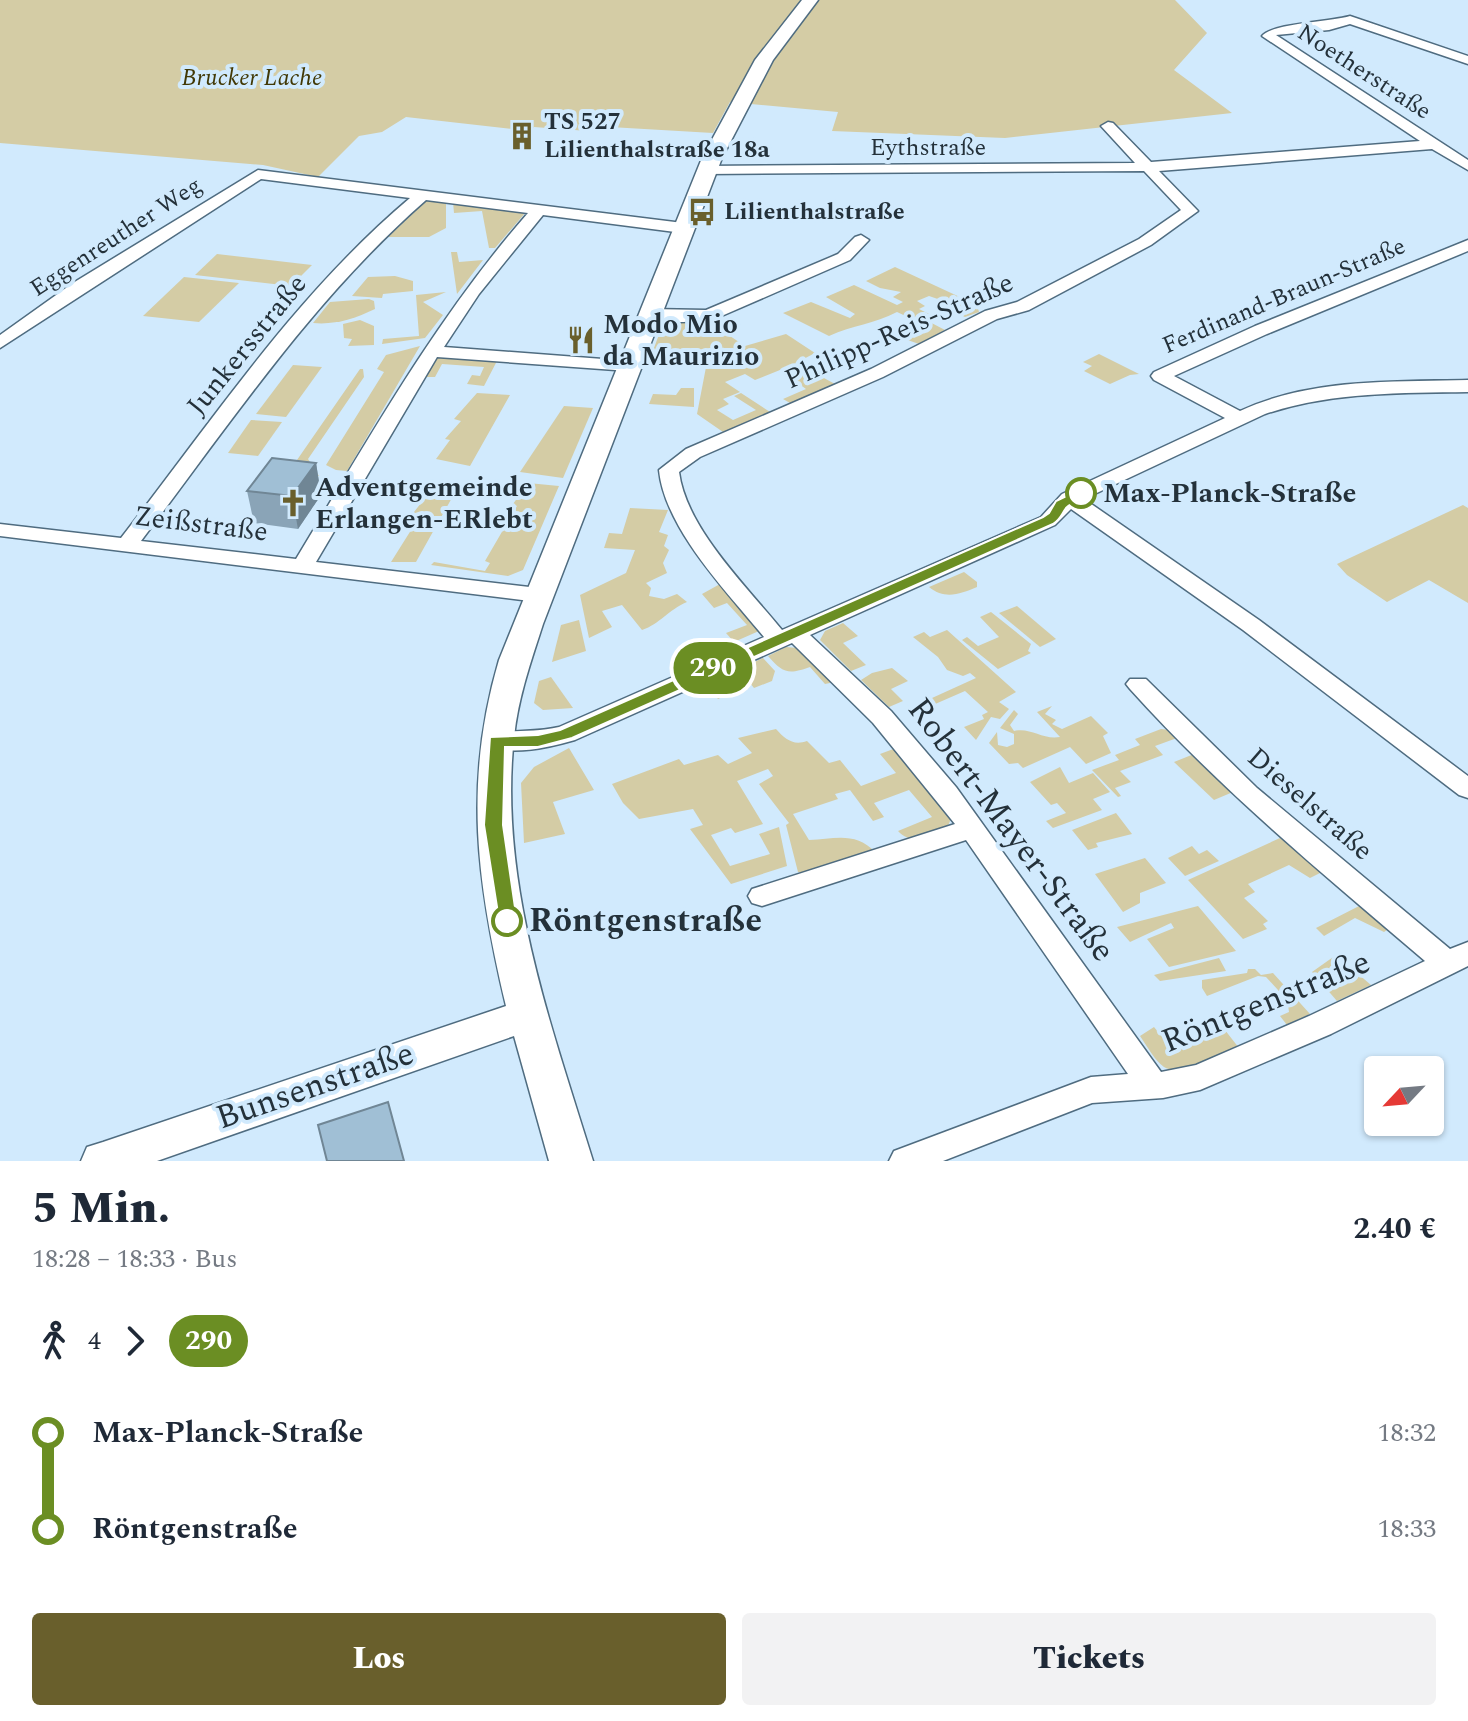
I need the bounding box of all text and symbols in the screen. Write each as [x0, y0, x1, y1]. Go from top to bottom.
street label: Noetherstraße [1290, 15, 1438, 129]
park label: Brucker Lache [182, 60, 322, 96]
place label: TS 527 Lilienthalstraße 18a [544, 104, 771, 168]
building icon: TS 527 Lilienthalstraße 18a [507, 121, 537, 151]
street label: Eythstraße [870, 130, 986, 166]
street label: Eggenreuther Weg [23, 168, 209, 306]
place label: Lilienthalstraße [724, 194, 905, 230]
bus stop icon: Lilienthalstraße [687, 197, 717, 227]
street label: Ferdinand-Braun-Straße [1157, 228, 1411, 364]
street label: Philipp-Reis-Straße [778, 261, 1020, 401]
street label: Junkersstraße [176, 265, 318, 425]
place label: Modo Mio da Maurizio [603, 303, 759, 378]
restaurant icon: Modo Mio da Maurizio [566, 325, 596, 355]
place label: Adventgemeinde Erlangen-ERlebt [315, 466, 533, 541]
place label: Max-Planck-Straße [1103, 472, 1356, 515]
marker: Max-Planck-Straße [1066, 478, 1096, 508]
church icon: Adventgemeinde Erlangen-ERlebt [278, 488, 308, 518]
street label: Zeißstraße [132, 494, 270, 554]
line badge: 290 [667, 642, 759, 694]
text: 290 [689, 646, 737, 689]
street label: Robert-Mayer-Straße [894, 687, 1128, 973]
street label: Dieselstraße [1237, 737, 1383, 871]
place label: Röntgenstraße [529, 895, 762, 947]
marker: Röntgenstraße [492, 906, 522, 936]
street label: Röntgenstraße [1154, 936, 1378, 1068]
street label: Bunsenstraße [209, 1028, 421, 1144]
north arrow [1364, 1056, 1444, 1136]
map controls [1364, 1056, 1444, 1136]
text: 5 Min. [32, 1175, 170, 1242]
text: 2.40 € [1353, 1206, 1436, 1252]
text: 18:28 – 18:33 · Bus [32, 1239, 237, 1279]
icon: walk [32, 1319, 76, 1363]
icon: forward [113, 1319, 157, 1363]
text: 290 [185, 1319, 232, 1362]
text: 4 [88, 1321, 101, 1361]
text: Max-Planck-Straße [92, 1410, 363, 1456]
text: 18:32 [1377, 1413, 1436, 1453]
text: Röntgenstraße [92, 1506, 298, 1552]
text: 18:33 [1377, 1509, 1436, 1549]
button: Los [32, 1613, 726, 1705]
button: Tickets [742, 1613, 1436, 1705]

